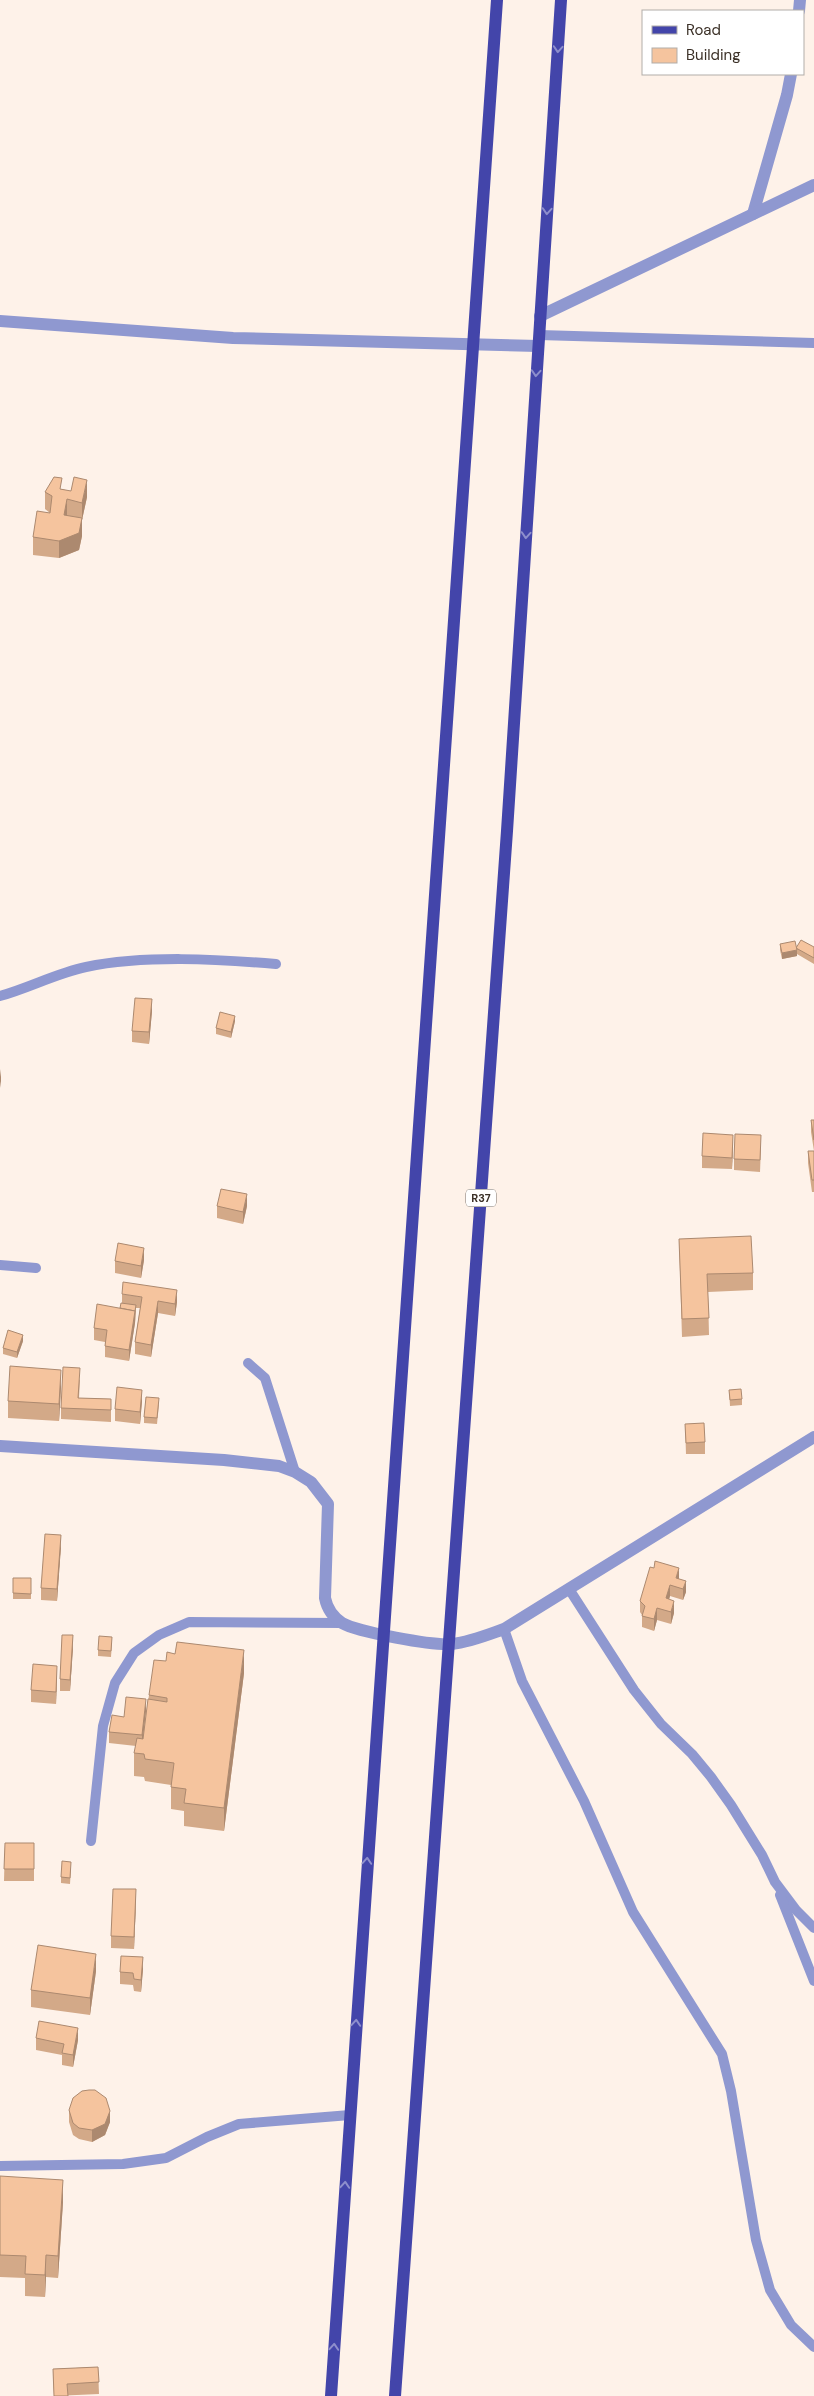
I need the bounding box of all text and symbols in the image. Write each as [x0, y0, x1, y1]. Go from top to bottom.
legend [642, 10, 804, 75]
text: Road [686, 20, 721, 40]
one-way arrow [552, 45, 563, 53]
text: Building [686, 45, 741, 65]
one-way arrow [541, 207, 552, 215]
one-way arrow [531, 369, 542, 377]
one-way arrow [521, 531, 532, 539]
road number: R37 [466, 1190, 496, 1206]
one-way arrow [362, 1857, 373, 1865]
one-way arrow [351, 2019, 362, 2027]
one-way arrow [340, 2181, 351, 2189]
one-way arrow [329, 2343, 340, 2351]

